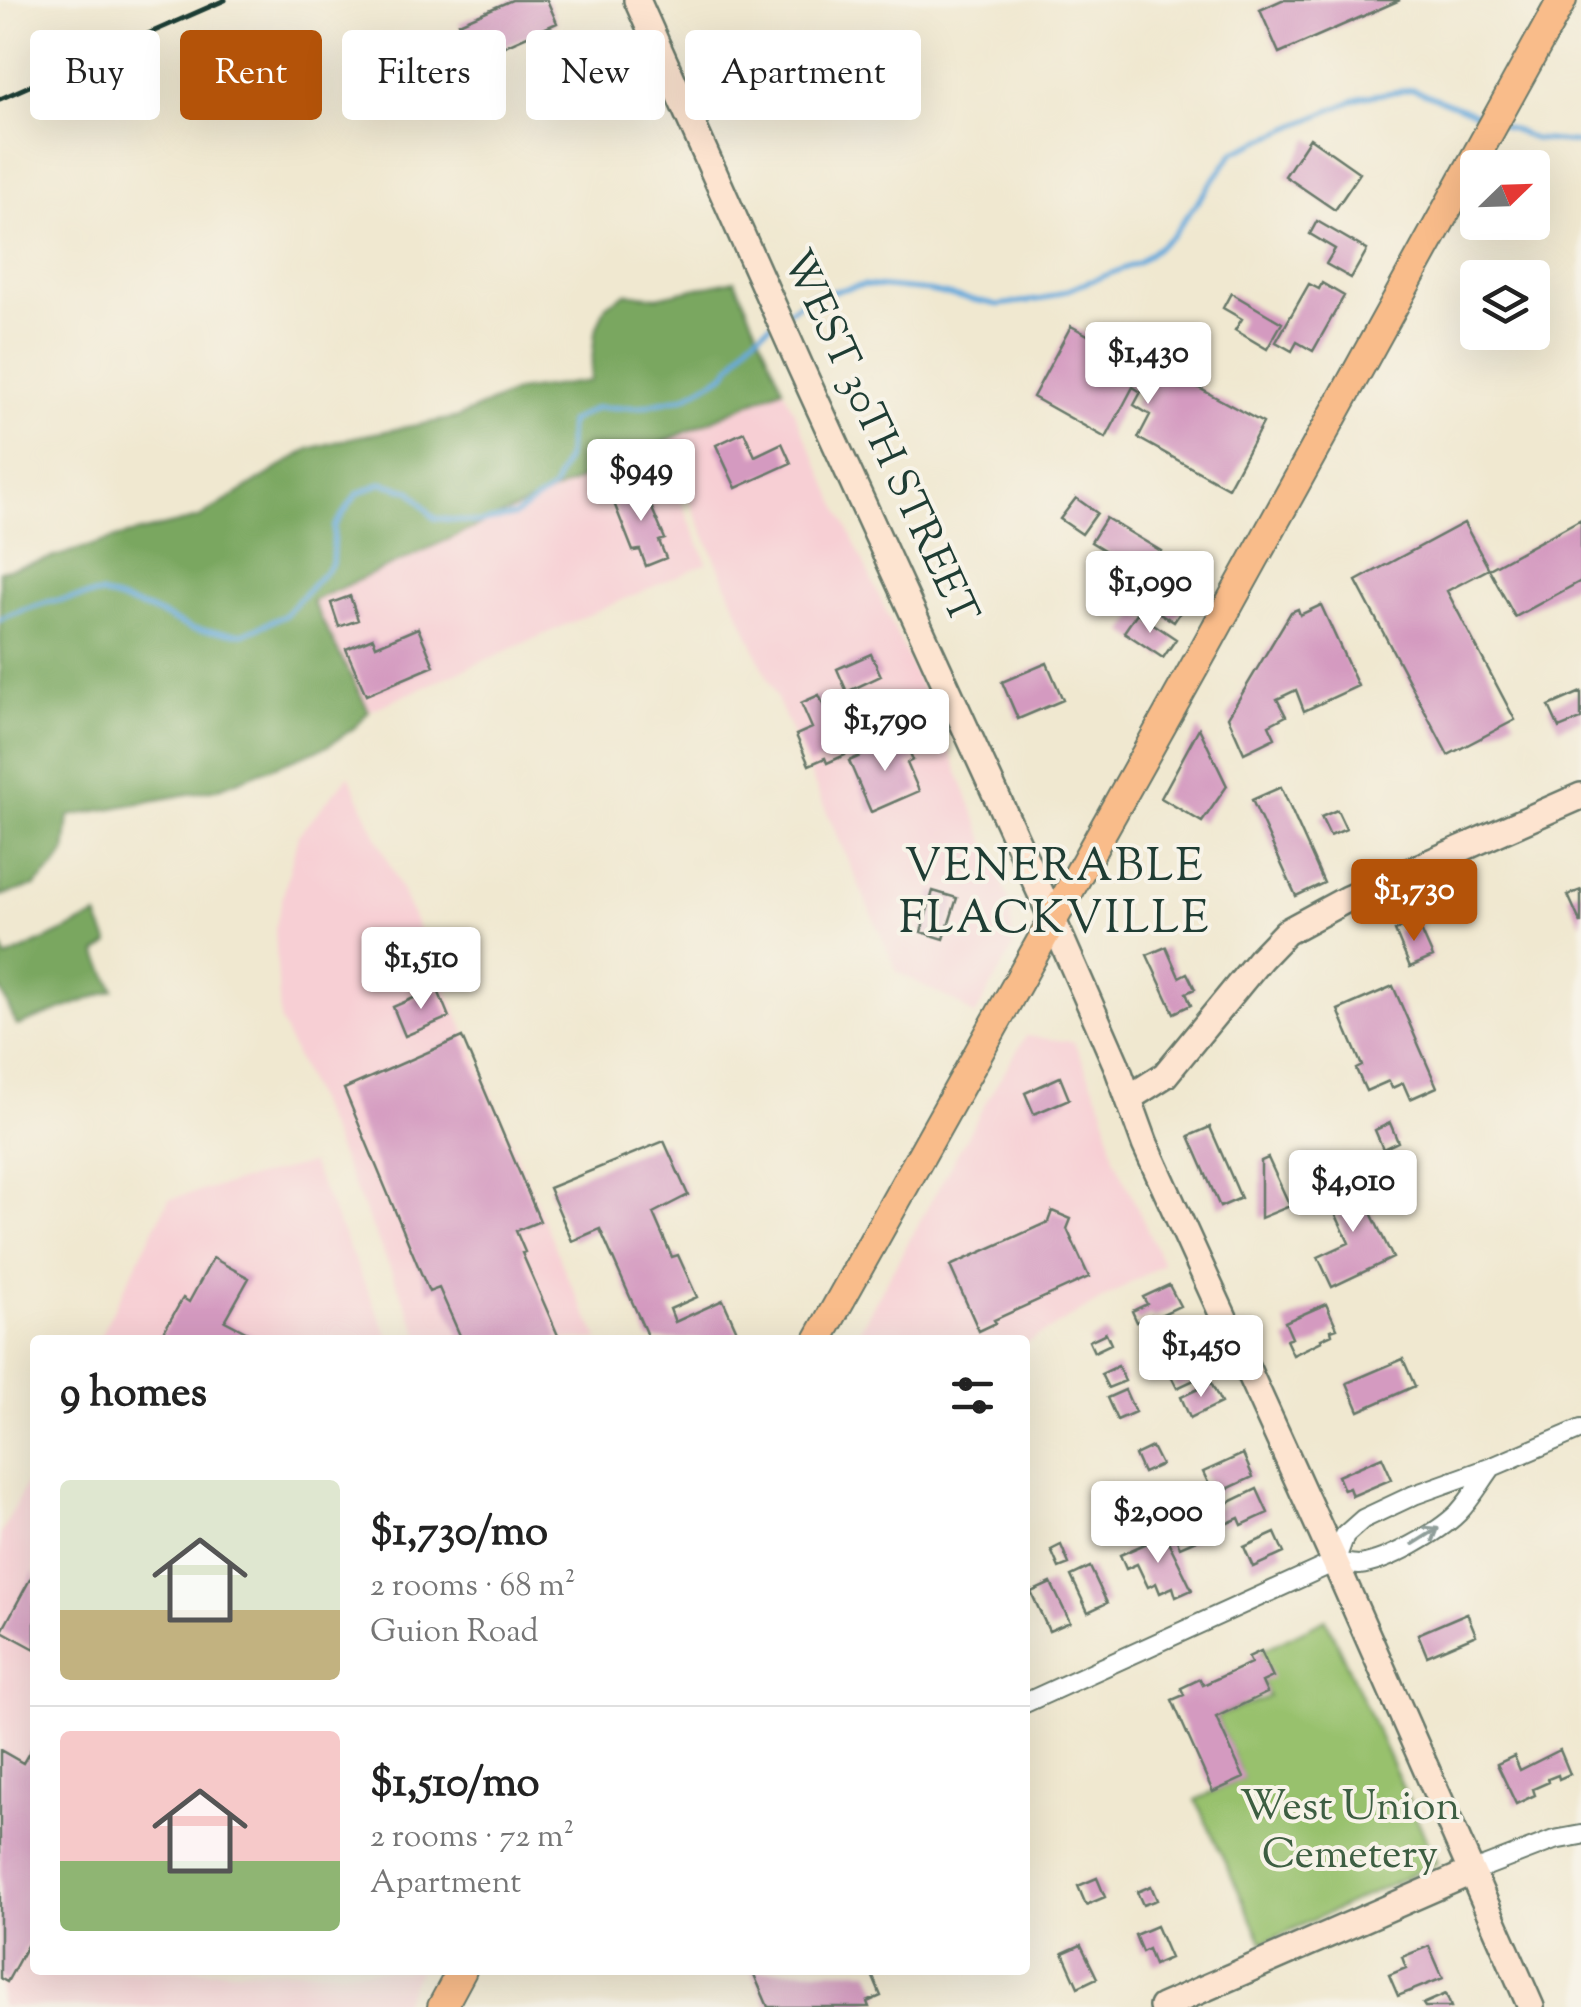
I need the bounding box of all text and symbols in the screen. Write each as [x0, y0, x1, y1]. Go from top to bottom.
chip: Buy [30, 30, 160, 120]
chip: Rent [180, 30, 322, 120]
chip: Filters [342, 30, 506, 120]
chip: New [526, 30, 665, 120]
chip: Apartment [685, 30, 921, 120]
north arrow [1460, 150, 1550, 240]
map controls [1460, 150, 1550, 350]
street label: WEST 30TH STREET [765, 241, 991, 635]
button: layers [1460, 260, 1550, 350]
pin: $1,430 [1067, 322, 1229, 407]
text: $1,430 [1107, 331, 1189, 377]
pin: $949 [582, 439, 700, 524]
text: $949 [609, 448, 673, 494]
pin: $1,090 [1069, 551, 1231, 636]
text: $1,090 [1108, 560, 1192, 606]
pin: $1,790 [804, 689, 966, 774]
text: $1,790 [843, 698, 927, 744]
district label: VENERABLE FLACKVILLE [899, 837, 1211, 954]
pin: $1,730 [1333, 859, 1495, 944]
text: $1,730 [1373, 868, 1455, 914]
pin: $1,510 [340, 927, 502, 1012]
text: $1,510 [384, 936, 458, 982]
pin: $4,010 [1272, 1150, 1434, 1235]
text: $4,010 [1311, 1159, 1395, 1205]
pin: $1,450 [1120, 1315, 1282, 1400]
text: $1,450 [1161, 1324, 1241, 1370]
text: 9 homes [60, 1365, 207, 1425]
icon: filters [945, 1368, 1000, 1423]
pin: $2,000 [1077, 1481, 1239, 1566]
text: $2,000 [1113, 1490, 1203, 1536]
text: $1,730/mo [370, 1504, 548, 1564]
icon: home [140, 1520, 260, 1640]
one-way arrow [1412, 1526, 1440, 1547]
text: 2 rooms · 68 m² [370, 1564, 576, 1610]
text: Guion Road [370, 1610, 539, 1656]
text: $1,510/mo [370, 1755, 539, 1815]
icon: home [140, 1771, 260, 1891]
park label: West Union Cemetery [1240, 1779, 1460, 1887]
text: 2 rooms · 72 m² [370, 1815, 574, 1861]
text: Apartment [370, 1861, 521, 1907]

